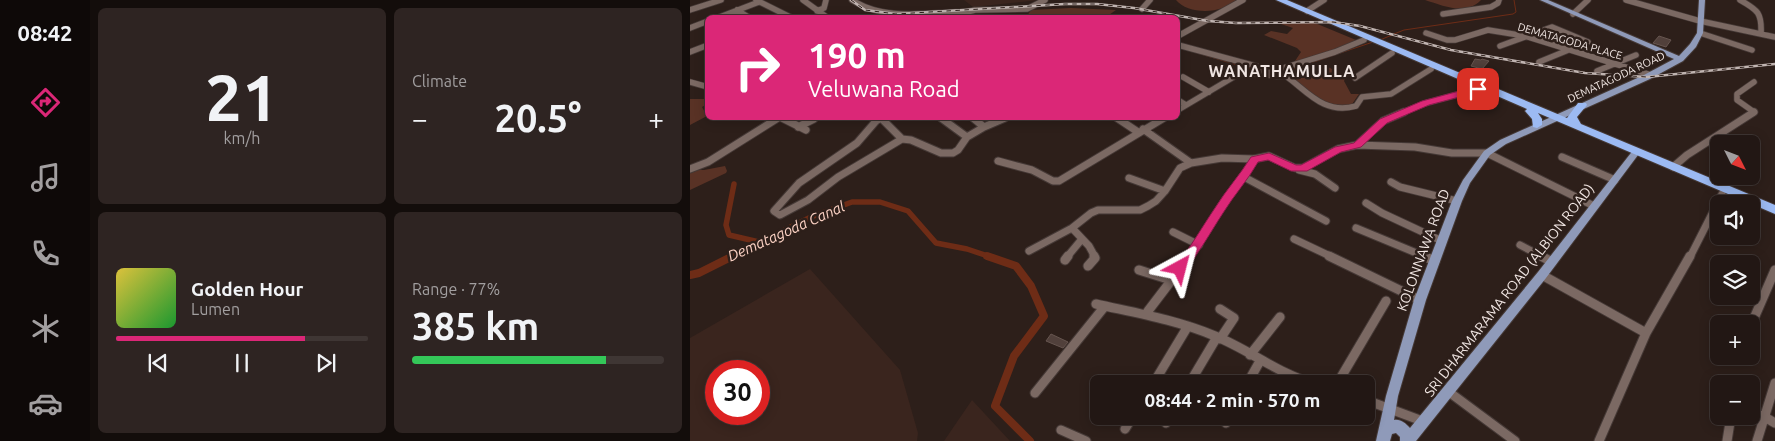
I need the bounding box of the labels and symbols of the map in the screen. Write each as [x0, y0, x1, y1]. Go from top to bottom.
street label: DEMATAGODA PLACE [1516, 20, 1624, 62]
street label: DEMATAGODA ROAD [1565, 49, 1667, 105]
district label: WANATHAMULLA [1208, 62, 1356, 80]
pin [1457, 68, 1499, 110]
north arrow [1710, 135, 1760, 185]
street label: SRI DHARMARAMA ROAD (ALBION ROAD) [1421, 180, 1597, 400]
street label: KOLONNAWA ROAD [1393, 187, 1453, 313]
water label: Dematagoda Canal [725, 197, 848, 265]
position arrow [1153, 241, 1205, 293]
speed limit sign: 30 [705, 360, 770, 425]

